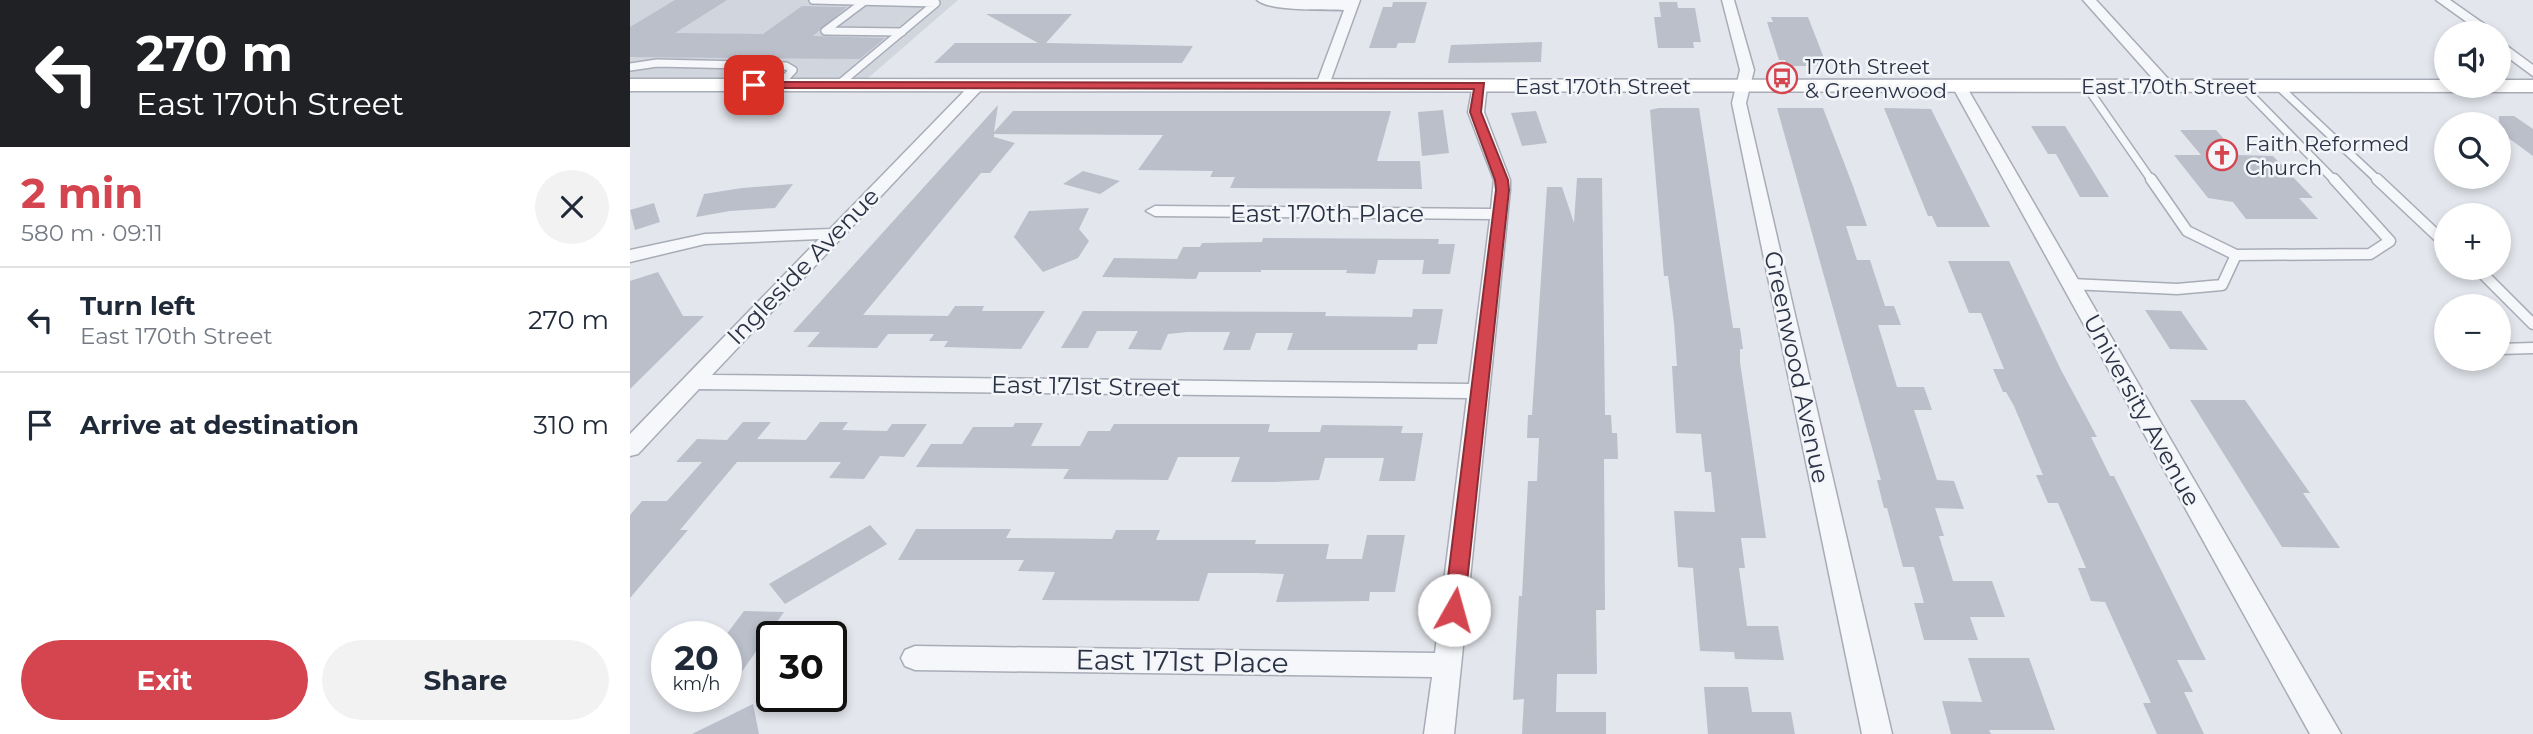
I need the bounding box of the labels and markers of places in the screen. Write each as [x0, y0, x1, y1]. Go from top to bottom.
place label: 170th Street & Greenwood [1805, 54, 1947, 103]
pin [724, 55, 784, 115]
bus stop icon: 170th Street & Greenwood [1765, 61, 1799, 95]
place label: Faith Reformed Church [2245, 131, 2409, 180]
church icon: Faith Reformed Church [2205, 138, 2239, 172]

